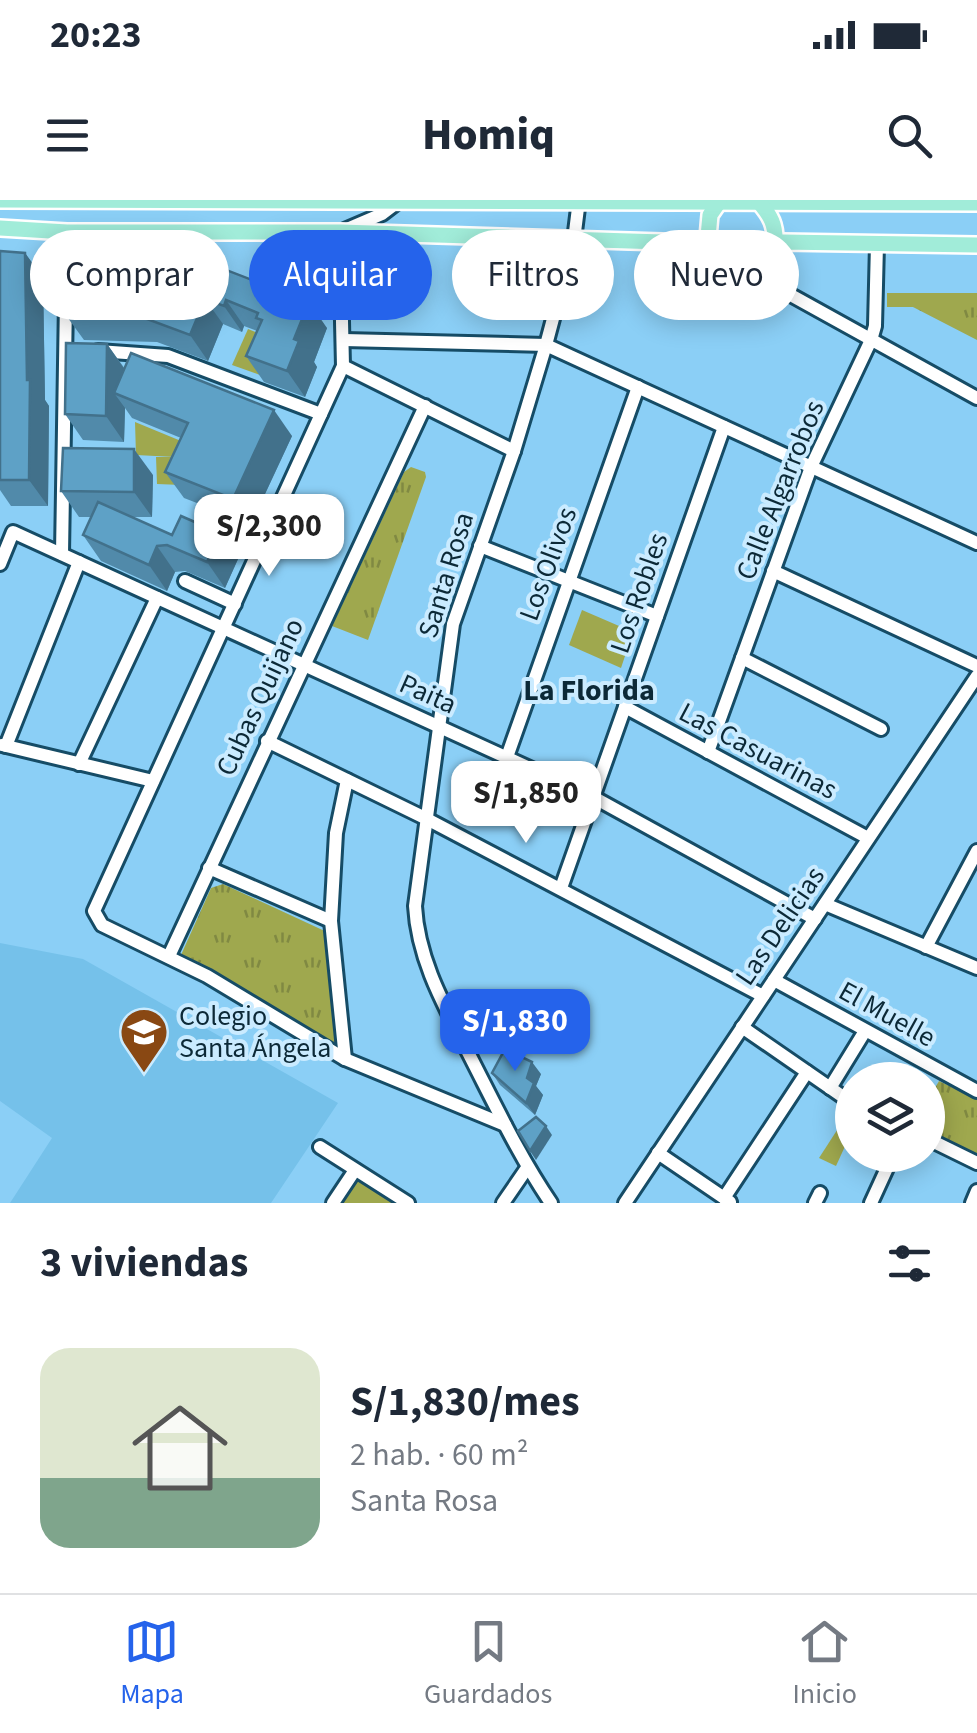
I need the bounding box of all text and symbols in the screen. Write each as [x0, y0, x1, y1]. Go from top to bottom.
text: 20:23 [50, 8, 142, 62]
text: Homiq [422, 103, 555, 167]
icon: menu [40, 108, 95, 163]
icon: search [882, 108, 937, 163]
chip: Comprar [30, 230, 229, 320]
chip: Alquilar [249, 230, 432, 320]
chip: Filtros [452, 230, 614, 320]
chip: Nuevo [634, 230, 799, 320]
street label: Calle Algarrobos [726, 394, 834, 586]
pin: S/2,300 [177, 494, 361, 579]
street label: Los Olivos [509, 502, 587, 626]
text: S/2,300 [216, 503, 322, 549]
street label: Santa Rosa [408, 507, 484, 643]
street label: Los Robles [600, 527, 678, 659]
street label: Cubas Quijano [206, 612, 314, 782]
street label: Paita [393, 664, 463, 724]
district label: La Florida [523, 669, 655, 712]
street label: Las Casuarinas [672, 692, 844, 810]
pin: S/1,850 [434, 761, 618, 846]
text: S/1,850 [473, 770, 579, 816]
street label: Las Delicias [725, 859, 835, 993]
street label: El Muelle [831, 971, 943, 1057]
pin: S/1,830 [423, 989, 607, 1074]
place label: Colegio Santa Ángela [179, 996, 331, 1068]
text: S/1,830 [462, 998, 568, 1044]
school or university icon: Colegio Santa Ángela [118, 1006, 170, 1074]
map controls [835, 1062, 945, 1172]
button: layers [835, 1062, 945, 1172]
text: 3 viviendas [40, 1233, 248, 1293]
icon: filters [882, 1236, 937, 1291]
text: S/1,830/mes [350, 1372, 580, 1432]
icon: home [120, 1388, 240, 1508]
text: 2 hab. · 60 m² [350, 1432, 528, 1478]
text: Santa Rosa [350, 1478, 498, 1524]
tab: Mapa [120, 1614, 184, 1714]
tab: Guardados [424, 1614, 552, 1714]
tab: Inicio [792, 1614, 857, 1714]

